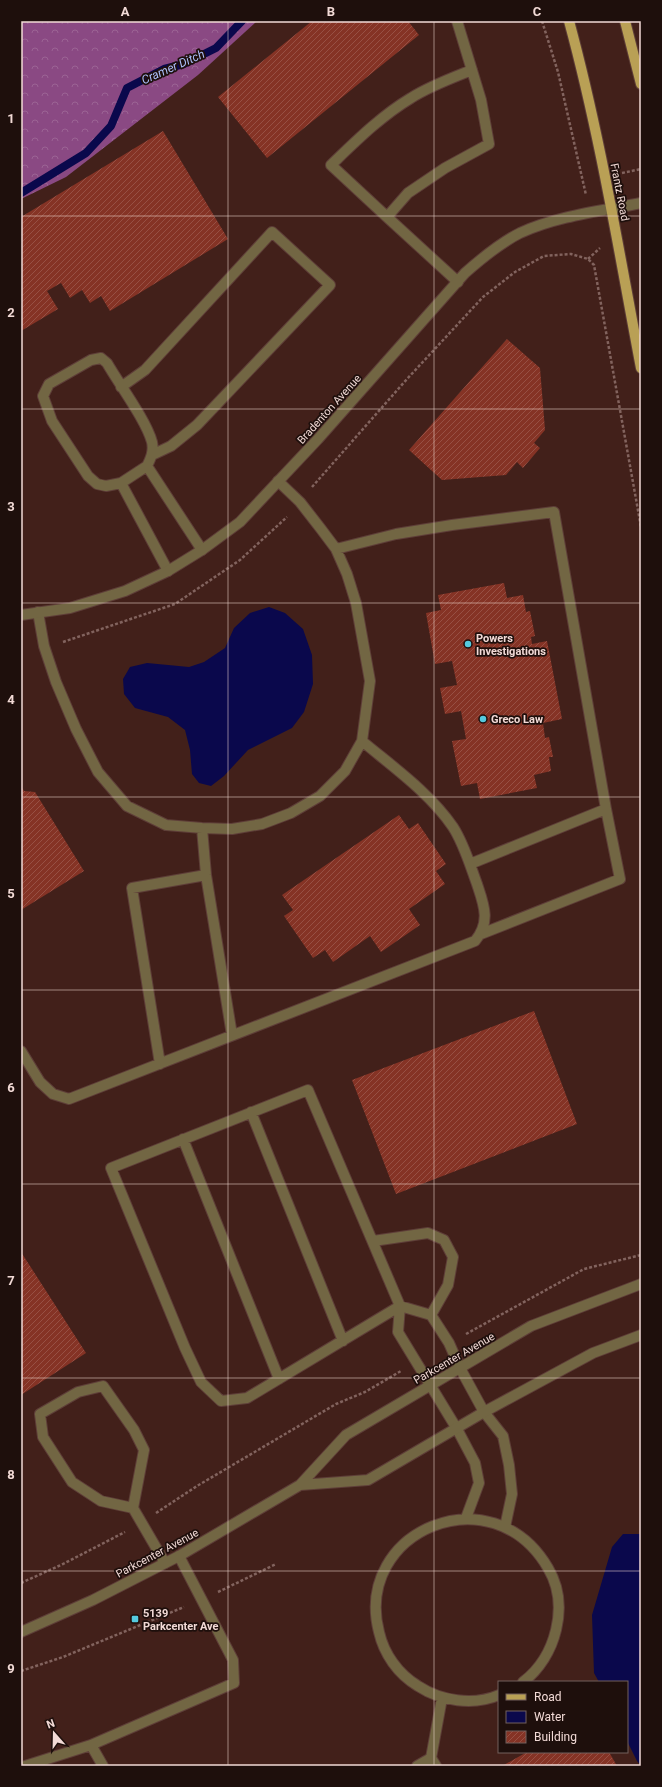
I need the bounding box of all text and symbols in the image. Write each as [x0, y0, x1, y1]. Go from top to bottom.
text: A [121, 4, 130, 19]
text: B [327, 4, 335, 19]
text: C [533, 4, 542, 19]
water label: Cramer Ditch [139, 47, 207, 87]
text: 1 [7, 111, 15, 126]
street label: Frantz Road [608, 162, 631, 222]
text: 2 [7, 305, 15, 320]
street label: Bradenton Avenue [295, 372, 364, 447]
text: 3 [7, 499, 15, 514]
place label: Powers Investigations [476, 632, 546, 658]
marker: Powers Investigations [463, 639, 473, 649]
text: 4 [7, 692, 15, 707]
place label: Greco Law [491, 713, 543, 726]
marker: Greco Law [478, 714, 488, 724]
text: 5 [7, 886, 15, 901]
text: 6 [7, 1080, 15, 1095]
text: 7 [7, 1273, 15, 1288]
street label: Parkcenter Avenue [411, 1330, 497, 1387]
text: 8 [7, 1467, 15, 1482]
street label: Parkcenter Avenue [114, 1526, 201, 1581]
place label: 5139 Parkcenter Ave [143, 1607, 219, 1633]
marker: 5139 Parkcenter Ave [130, 1614, 140, 1624]
text: 9 [7, 1661, 15, 1676]
legend [498, 1681, 628, 1753]
text: Road [534, 1690, 562, 1704]
text: Water [534, 1710, 565, 1724]
north arrow [34, 1713, 74, 1753]
text: N [45, 1717, 57, 1732]
text: Building [534, 1730, 577, 1744]

